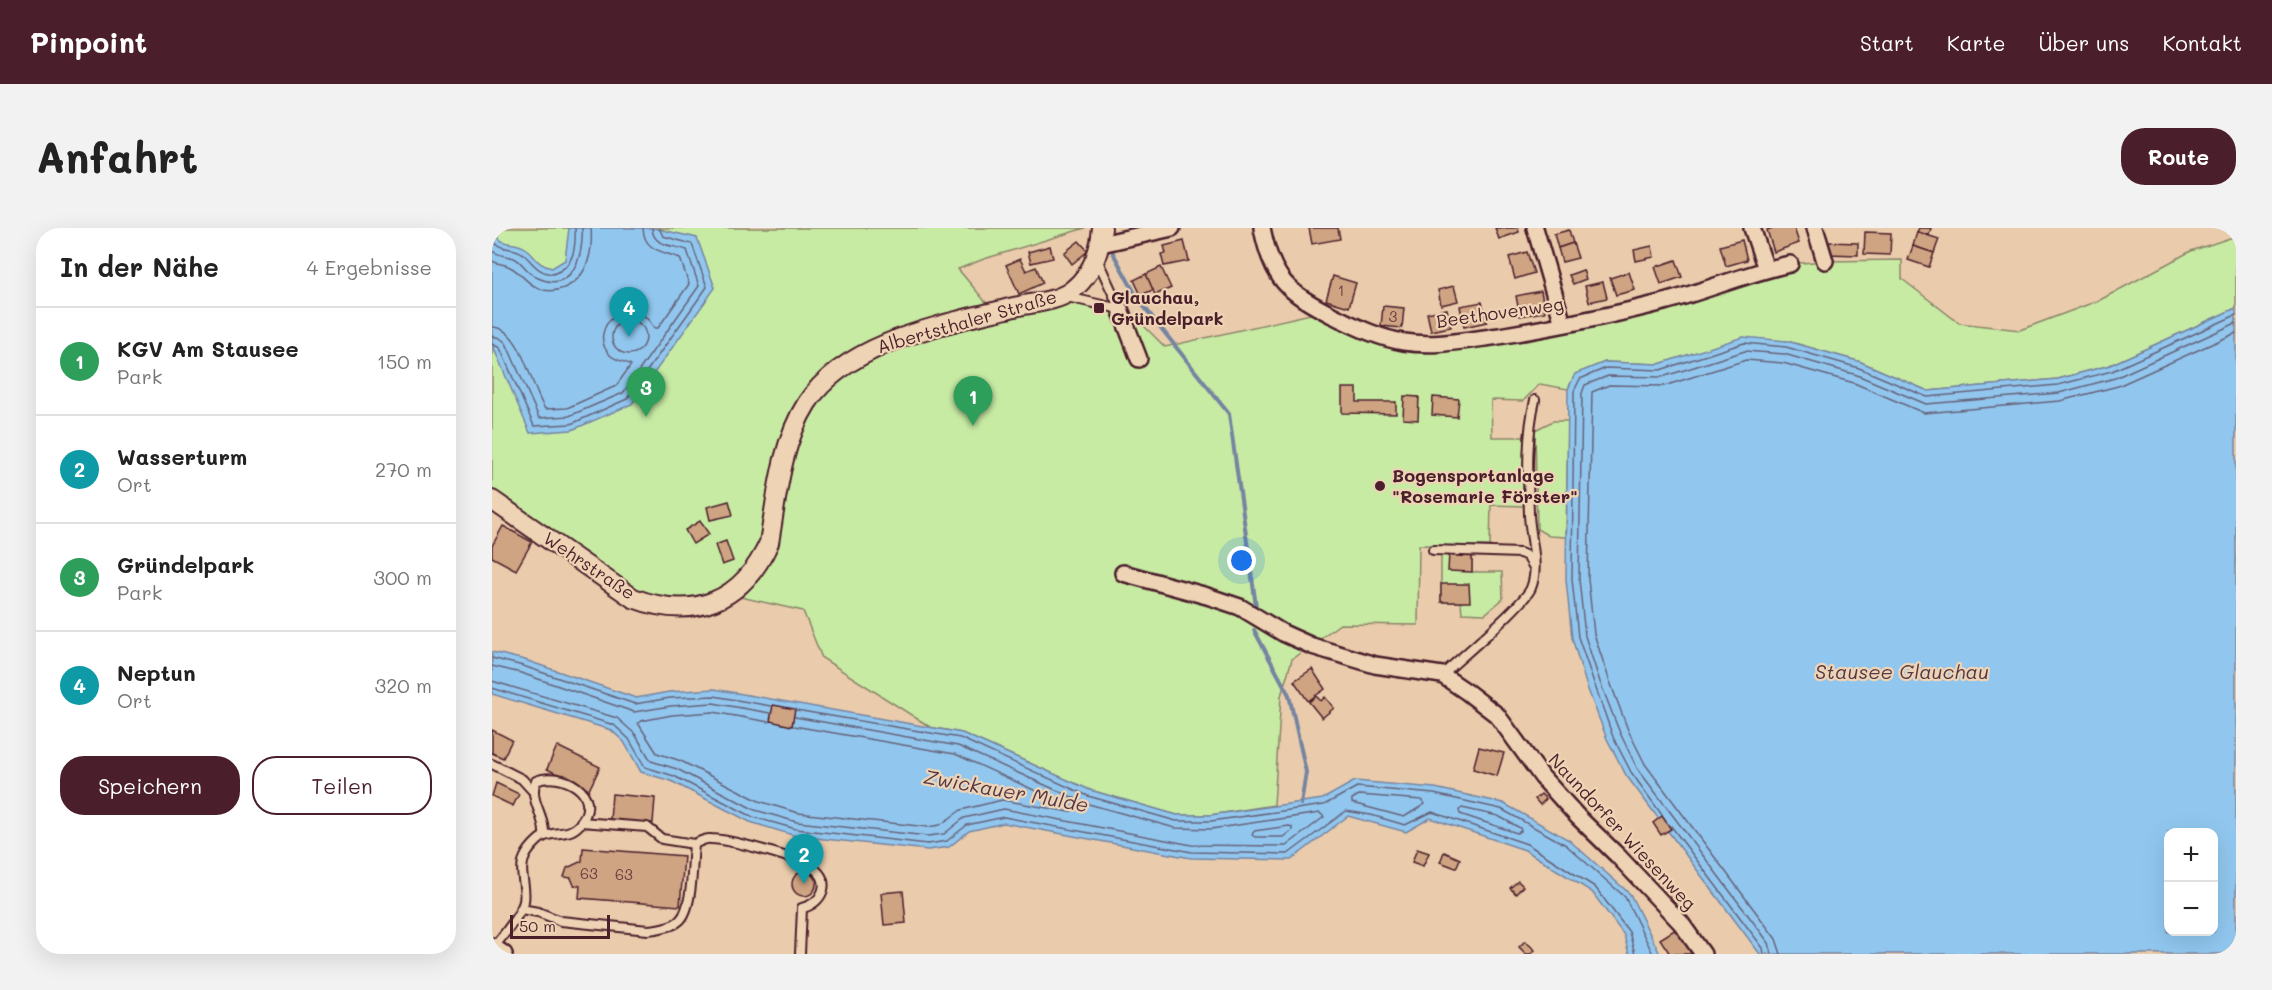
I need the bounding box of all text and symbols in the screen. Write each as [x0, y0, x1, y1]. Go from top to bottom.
text: Pinpoint [30, 24, 147, 60]
text: Start [1860, 29, 1914, 56]
text: Karte [1947, 29, 2005, 56]
text: Über uns [2038, 29, 2129, 56]
text: Kontakt [2162, 29, 2242, 56]
button: Route [2121, 128, 2236, 185]
text: Anfahrt [36, 129, 198, 184]
text: In der Nähe [60, 250, 219, 284]
text: 4 Ergebnisse [307, 254, 432, 280]
house number: 1 [1338, 280, 1344, 300]
street label: Albertsthaler Straße [874, 284, 1059, 358]
place label: Glauchau, Gründelpark [1111, 285, 1223, 330]
pin: 4 [610, 288, 648, 337]
street label: Beethovenweg [1435, 291, 1565, 333]
marker: Glauchau, Gründelpark [1092, 301, 1106, 315]
house number: 3 [1389, 306, 1398, 326]
text: KGV Am Stausee [117, 334, 299, 363]
text: 1 [75, 348, 84, 374]
text: 150 m [377, 348, 432, 374]
text: Park [117, 363, 162, 389]
pin: 3 [626, 368, 666, 417]
pin: 1 [954, 376, 992, 426]
text: Wasserturm [117, 442, 247, 471]
text: 2 [74, 456, 85, 482]
text: 270 m [375, 456, 432, 482]
place label: Bogensportanlage "Rosemarie Förster" [1392, 463, 1578, 508]
text: Ort [117, 471, 152, 497]
marker: Bogensportanlage "Rosemarie Förster" [1373, 479, 1387, 493]
street label: Wehrstraße [539, 526, 640, 605]
your location [1227, 546, 1256, 575]
text: Gründelpark [117, 550, 254, 579]
text: 3 [74, 564, 86, 590]
text: 300 m [373, 564, 432, 590]
text: Park [117, 579, 162, 605]
text: Neptun [117, 658, 196, 687]
water label: Stausee Glauchau [1815, 658, 1989, 684]
text: 4 [73, 672, 86, 698]
text: 320 m [374, 672, 432, 698]
text: Ort [117, 687, 152, 713]
street label: Naundorfer Wiesenweg [1544, 748, 1702, 915]
button: Speichern [60, 756, 240, 815]
button: Teilen [252, 756, 432, 815]
water label: Zwickauer Mulde [922, 763, 1091, 817]
map controls [2164, 828, 2218, 936]
button: + [2164, 828, 2218, 882]
pin: 2 [784, 834, 824, 884]
house number: 63 [580, 863, 598, 883]
house number: 63 [615, 864, 633, 884]
button: − [2164, 882, 2218, 936]
scale bar [510, 912, 610, 940]
text: 50 m [519, 915, 556, 936]

